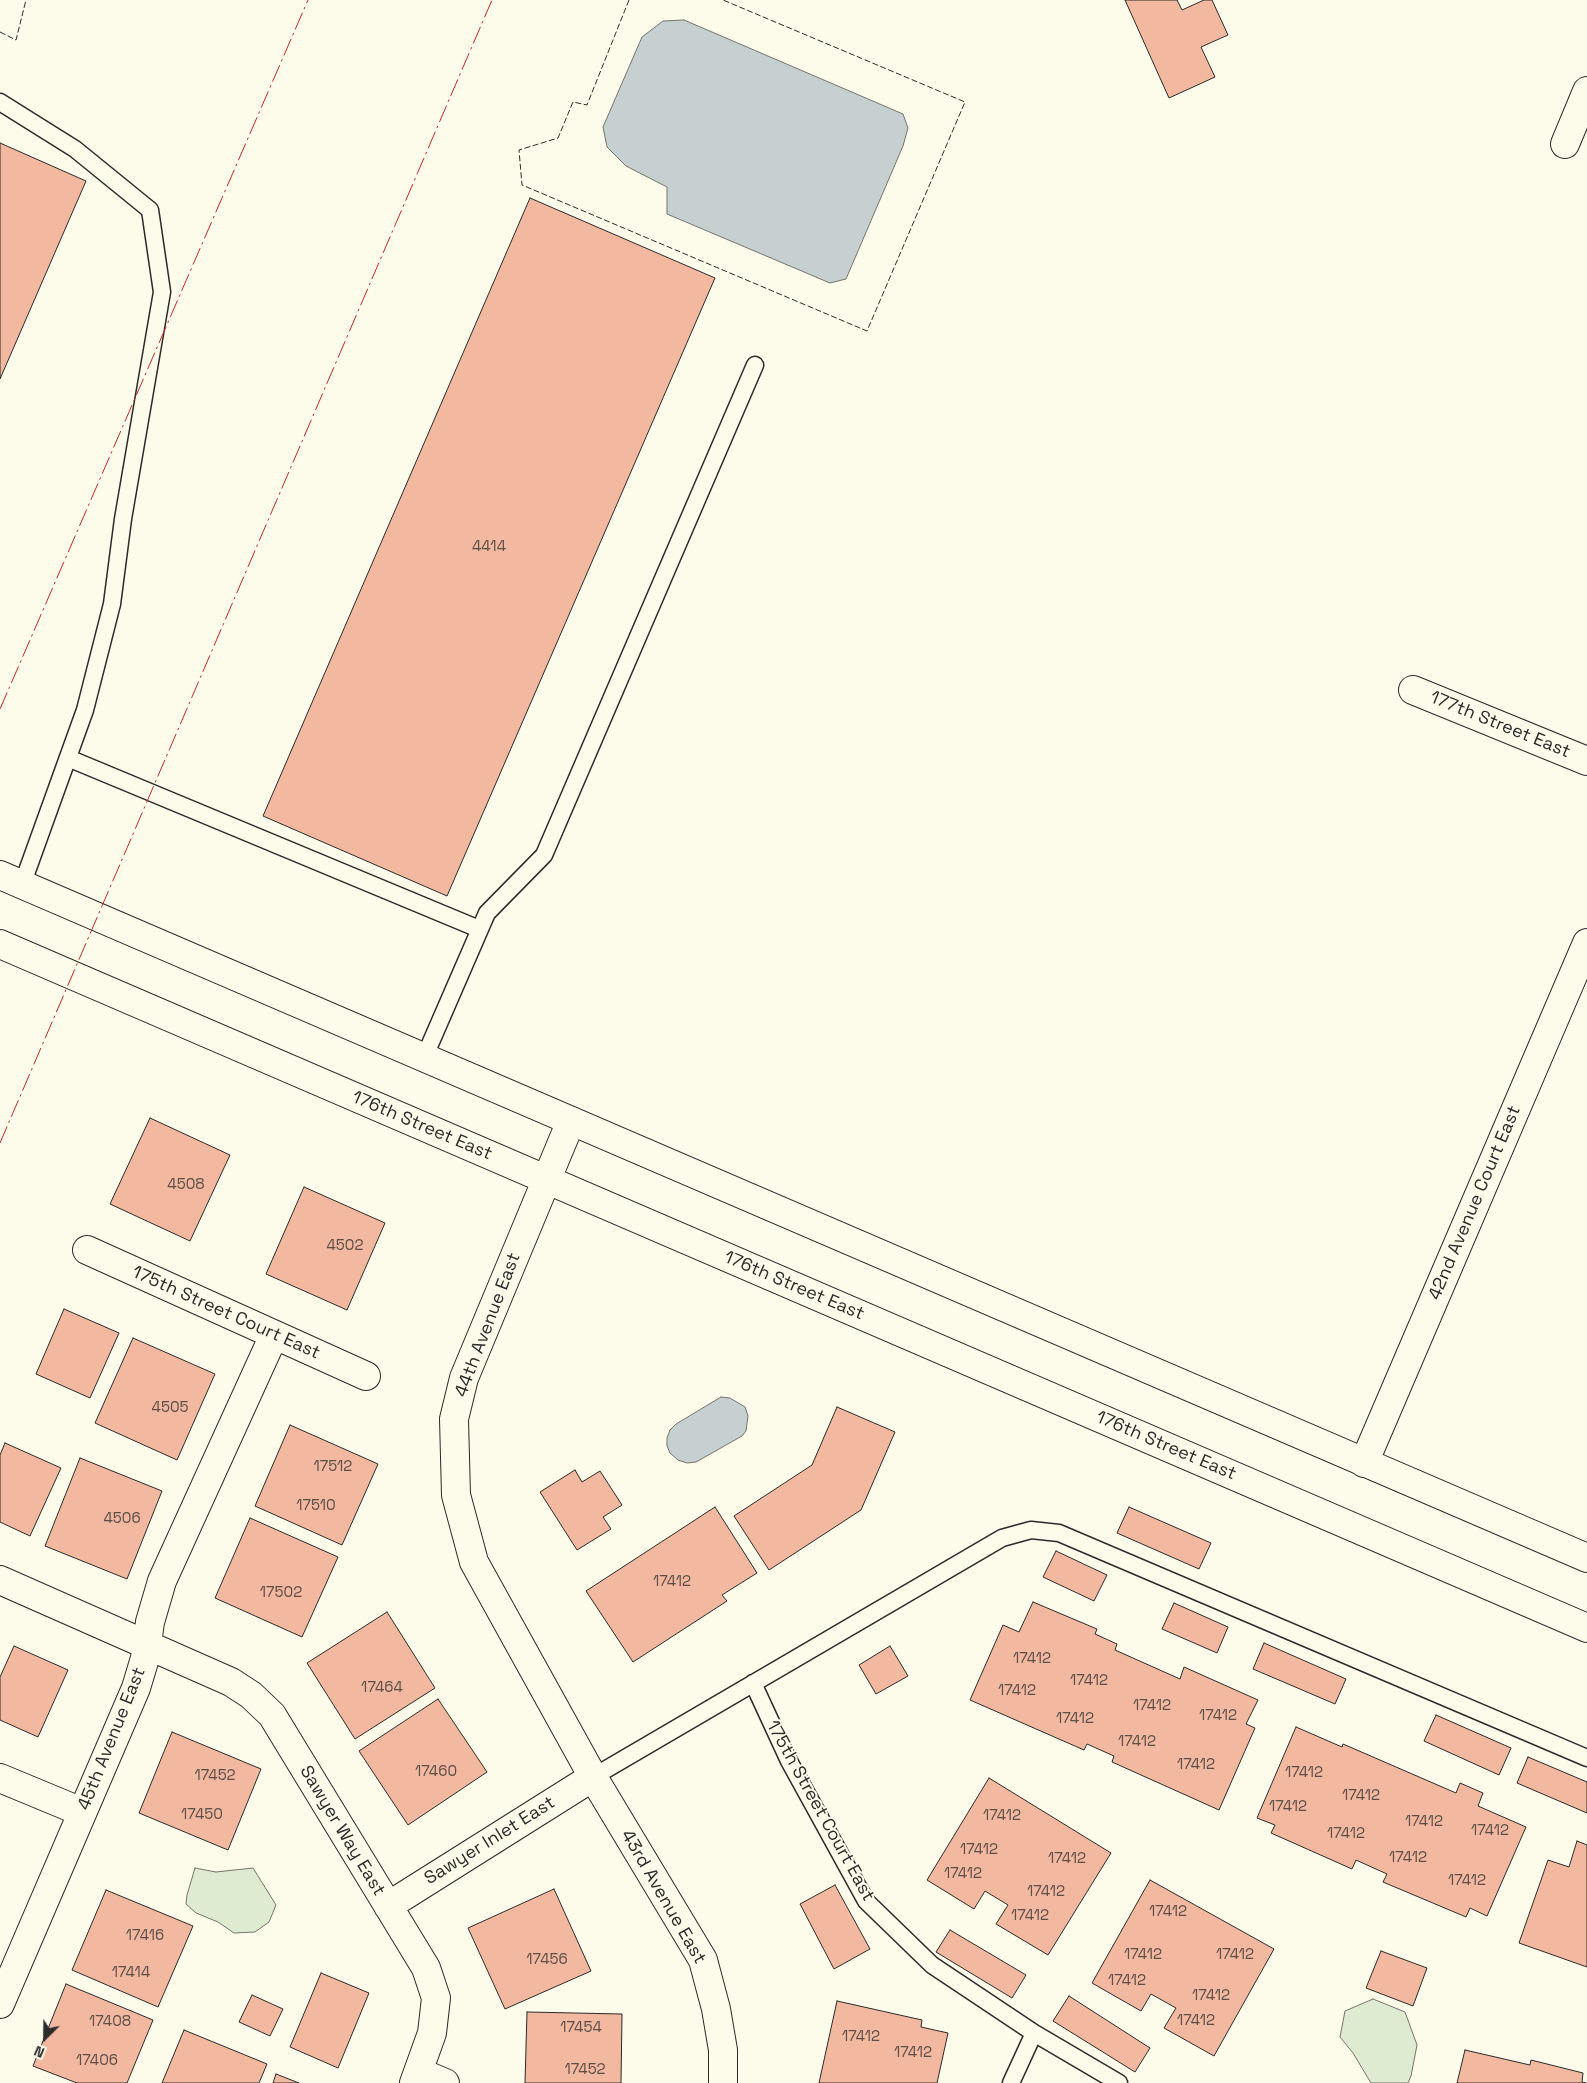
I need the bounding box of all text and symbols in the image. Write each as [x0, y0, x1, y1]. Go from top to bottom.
house number: 4414 [472, 538, 506, 556]
street label: 177th Street East [1427, 687, 1573, 763]
street label: 176th Street East [349, 1087, 495, 1165]
street label: 42nd Avenue Court East [1424, 1103, 1526, 1303]
house number: 4508 [167, 1176, 205, 1194]
house number: 4502 [326, 1237, 364, 1255]
street label: 176th Street East [721, 1247, 867, 1325]
street label: 44th Avenue East [451, 1250, 525, 1400]
street label: 175th Street Court East [129, 1262, 323, 1364]
house number: 4505 [152, 1399, 188, 1417]
street label: 176th Street East [1093, 1407, 1239, 1485]
house number: 17512 [314, 1458, 352, 1476]
house number: 17510 [296, 1497, 336, 1515]
house number: 4506 [103, 1510, 141, 1528]
house number: 17412 [653, 1573, 691, 1591]
house number: 17502 [260, 1584, 302, 1602]
house number: 17412 [1013, 1650, 1051, 1668]
street label: 45th Avenue East [73, 1664, 151, 1814]
house number: 17412 [1070, 1672, 1108, 1690]
house number: 17464 [361, 1679, 403, 1697]
house number: 17412 [998, 1682, 1036, 1700]
house number: 17412 [1133, 1697, 1171, 1715]
house number: 17412 [1199, 1707, 1237, 1725]
house number: 17412 [1056, 1710, 1094, 1728]
street label: 175th Street Court East [761, 1717, 879, 1905]
house number: 17412 [1118, 1733, 1156, 1751]
house number: 17412 [1177, 1756, 1215, 1774]
street label: Sawyer Way East [295, 1762, 389, 1900]
house number: 17460 [415, 1763, 457, 1781]
house number: 17412 [1285, 1764, 1323, 1782]
house number: 17452 [194, 1767, 236, 1785]
house number: 17412 [1342, 1787, 1380, 1805]
street label: Sawyer Inlet East [421, 1792, 559, 1890]
house number: 17412 [1269, 1798, 1307, 1816]
house number: 17450 [181, 1806, 223, 1824]
house number: 17412 [983, 1807, 1021, 1825]
house number: 17412 [1405, 1813, 1443, 1831]
house number: 17412 [1471, 1822, 1509, 1840]
house number: 17412 [1327, 1825, 1365, 1843]
street label: 43rd Avenue East [616, 1826, 710, 1968]
house number: 17412 [960, 1841, 998, 1859]
house number: 17412 [1389, 1849, 1427, 1867]
house number: 17412 [1048, 1850, 1086, 1868]
house number: 17412 [944, 1865, 982, 1883]
house number: 17412 [1448, 1872, 1486, 1890]
house number: 17412 [1027, 1883, 1065, 1901]
house number: 17412 [1149, 1903, 1187, 1921]
house number: 17412 [1011, 1907, 1049, 1925]
house number: 17416 [126, 1927, 164, 1945]
house number: 17412 [1124, 1946, 1162, 1964]
house number: 17412 [1216, 1946, 1254, 1964]
house number: 17456 [526, 1951, 568, 1969]
house number: 17414 [112, 1964, 150, 1982]
house number: 17412 [1108, 1972, 1146, 1990]
house number: 17412 [1192, 1987, 1230, 2005]
house number: 17412 [1177, 2012, 1215, 2030]
north arrow [20, 2013, 70, 2063]
house number: 17408 [89, 2013, 131, 2031]
house number: 17454 [560, 2019, 602, 2037]
house number: 17412 [842, 2028, 880, 2046]
text: N [31, 2042, 47, 2062]
house number: 17412 [894, 2044, 932, 2062]
house number: 17406 [76, 2052, 118, 2070]
house number: 17452 [564, 2061, 606, 2079]

